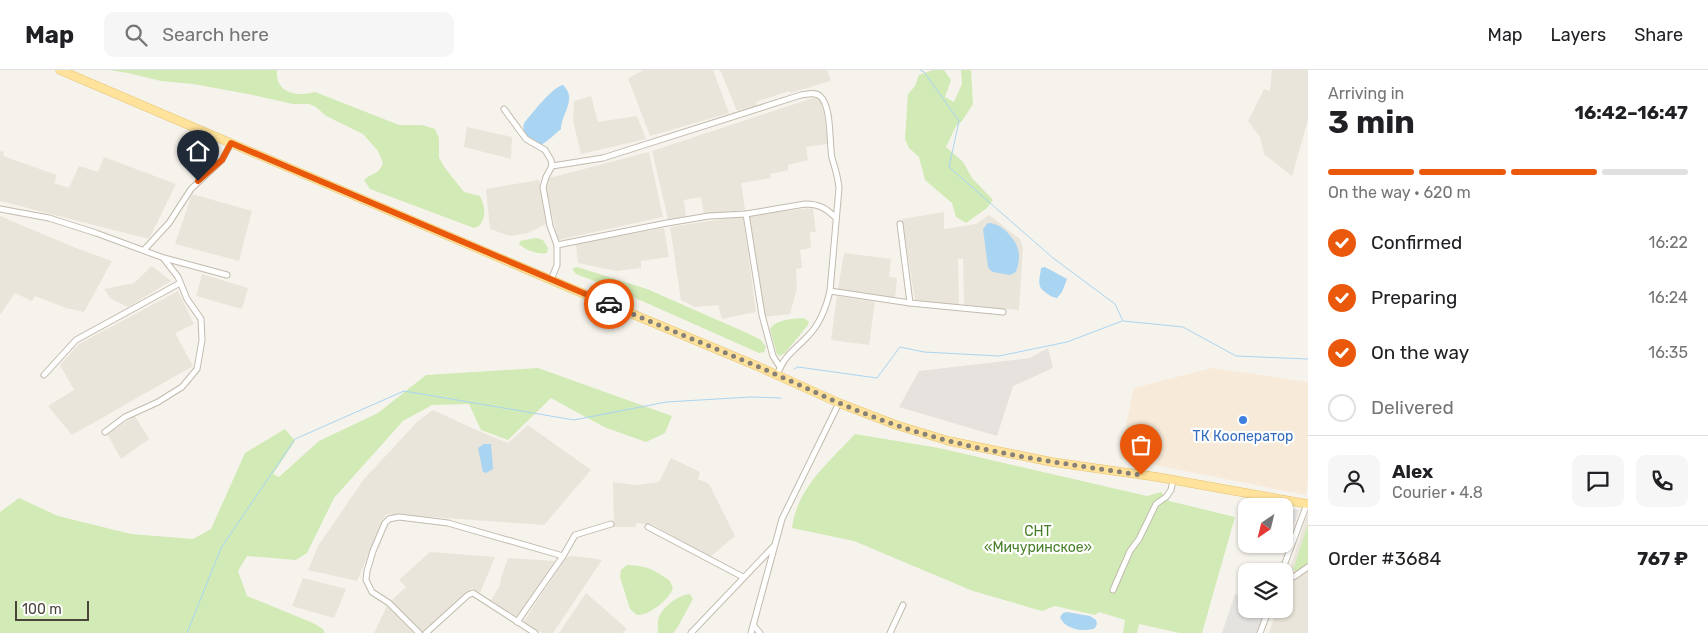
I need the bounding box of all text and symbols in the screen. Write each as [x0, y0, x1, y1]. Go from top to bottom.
search box [104, 12, 454, 57]
text: Map [25, 21, 74, 49]
icon: search [122, 21, 150, 49]
text: Search here [162, 23, 269, 46]
text: Map [1488, 24, 1523, 46]
text: Layers [1551, 24, 1606, 46]
text: Share [1634, 24, 1683, 46]
text: Arriving in [1328, 84, 1404, 103]
text: 16:42–16:47 [1574, 101, 1688, 124]
text: 3 min [1328, 103, 1415, 141]
pin [177, 130, 219, 181]
icon: home [184, 137, 212, 165]
text: On the way · 620 m [1328, 183, 1471, 202]
icon: check [1328, 229, 1356, 257]
text: Confirmed [1371, 231, 1462, 254]
text: 16:22 [1649, 233, 1688, 252]
courier [584, 279, 634, 329]
icon: check [1328, 284, 1356, 312]
text: Preparing [1371, 286, 1457, 309]
text: 16:24 [1648, 288, 1688, 307]
icon: car [595, 290, 623, 318]
icon: check [1328, 339, 1356, 367]
text: On the way [1371, 341, 1469, 364]
text: 16:35 [1648, 343, 1688, 362]
text: Delivered [1371, 396, 1454, 419]
marker: ТК Кооператор [1237, 414, 1249, 426]
pin [1120, 424, 1162, 475]
place label: ТК Кооператор [1193, 428, 1293, 445]
icon: bag [1127, 431, 1155, 459]
button: person [1328, 455, 1380, 507]
button: chat [1572, 455, 1624, 507]
button: phone [1636, 455, 1688, 507]
text: Alex [1392, 460, 1433, 483]
text: Courier · 4.8 [1392, 483, 1483, 502]
north arrow [1238, 498, 1292, 552]
map controls [1238, 498, 1293, 618]
park label: СНТ «Мичуринское» [984, 523, 1092, 556]
text: Order #3684 [1328, 547, 1441, 570]
text: 767 ₽ [1637, 547, 1688, 570]
button: layers [1238, 563, 1293, 618]
scale bar [15, 598, 89, 621]
text: 100 m [22, 601, 62, 618]

